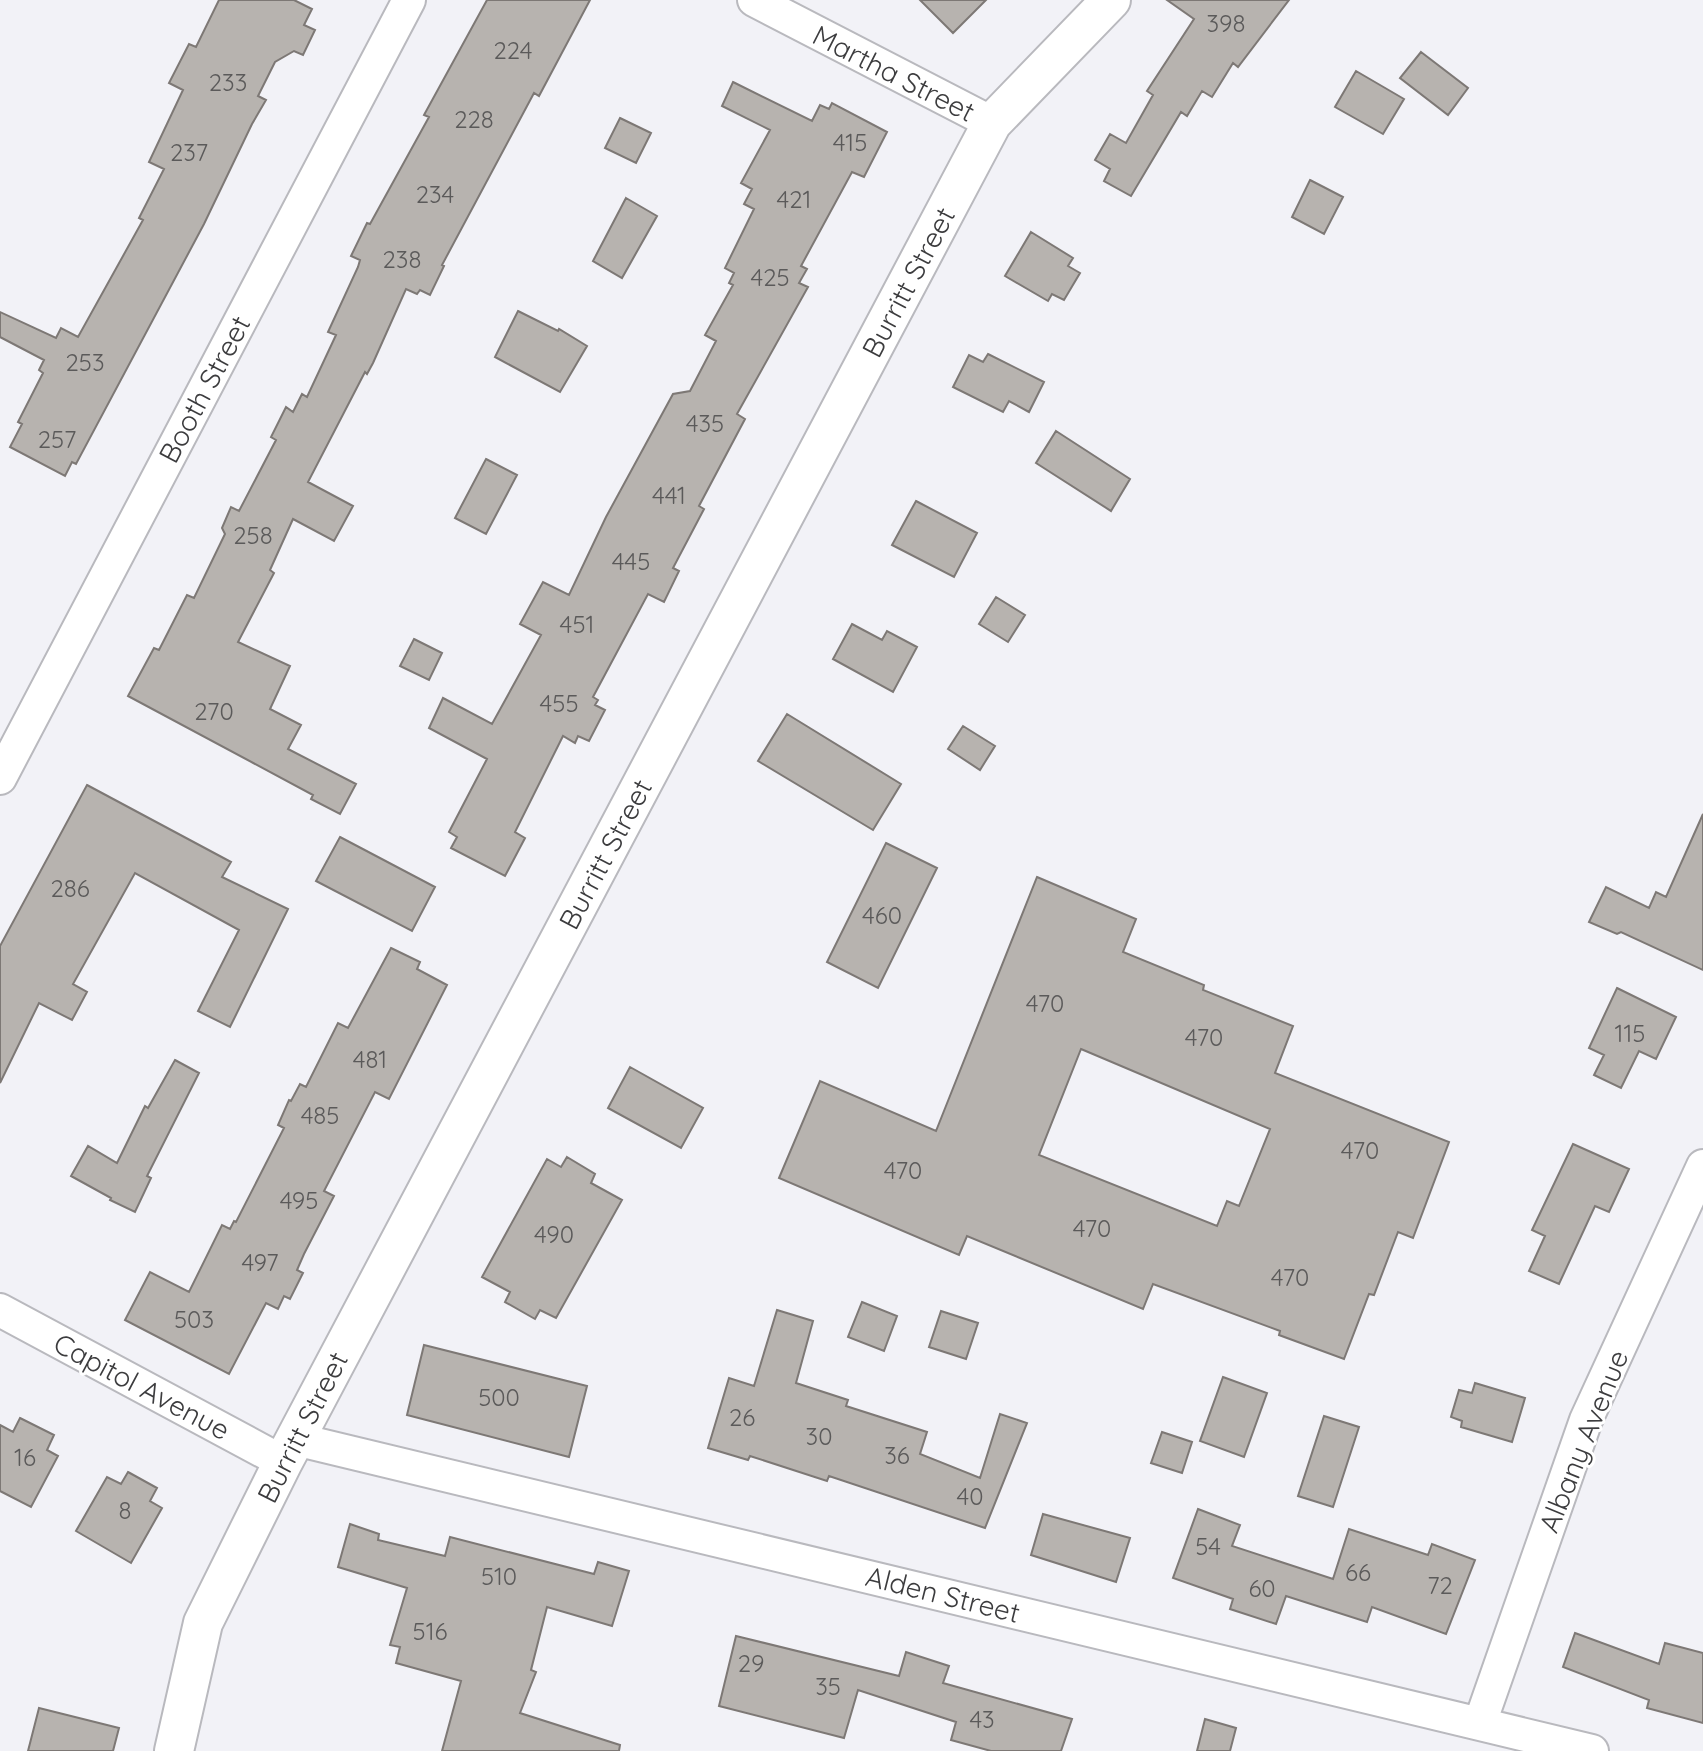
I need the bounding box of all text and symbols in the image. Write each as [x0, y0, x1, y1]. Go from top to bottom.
house number: 398 [1207, 8, 1245, 38]
street label: Martha Street [807, 17, 981, 129]
house number: 224 [494, 35, 532, 65]
house number: 233 [209, 67, 247, 97]
house number: 228 [454, 104, 494, 134]
house number: 415 [833, 127, 867, 157]
house number: 237 [170, 137, 208, 167]
house number: 234 [416, 179, 454, 209]
house number: 421 [777, 184, 811, 214]
street label: Burritt Street [854, 201, 962, 363]
house number: 238 [383, 244, 421, 274]
house number: 425 [750, 262, 790, 292]
street label: Booth Street [151, 309, 257, 469]
house number: 253 [66, 347, 104, 377]
house number: 435 [686, 408, 724, 438]
house number: 257 [38, 424, 76, 454]
house number: 441 [652, 480, 686, 510]
house number: 258 [233, 520, 273, 550]
house number: 445 [612, 546, 650, 576]
house number: 451 [560, 609, 594, 639]
house number: 455 [540, 688, 579, 718]
house number: 270 [194, 696, 234, 726]
street label: Burritt Street [551, 773, 659, 935]
house number: 286 [50, 873, 90, 903]
house number: 460 [862, 900, 902, 930]
house number: 470 [1026, 988, 1064, 1018]
house number: 115 [1615, 1018, 1645, 1048]
house number: 470 [1185, 1022, 1223, 1052]
house number: 481 [353, 1044, 387, 1074]
house number: 485 [301, 1100, 339, 1130]
house number: 470 [1341, 1135, 1379, 1165]
house number: 470 [884, 1155, 922, 1185]
house number: 495 [280, 1185, 318, 1215]
house number: 470 [1073, 1213, 1111, 1243]
house number: 490 [534, 1219, 574, 1249]
house number: 497 [241, 1247, 279, 1277]
house number: 470 [1271, 1262, 1309, 1292]
house number: 503 [174, 1304, 214, 1334]
street label: Capitol Avenue [48, 1325, 236, 1447]
street label: Albany Avenue [1530, 1345, 1636, 1537]
street label: Burritt Street [249, 1346, 355, 1508]
house number: 500 [478, 1382, 520, 1412]
house number: 26 [729, 1402, 755, 1432]
house number: 30 [806, 1421, 832, 1451]
house number: 36 [884, 1440, 910, 1470]
house number: 16 [14, 1442, 36, 1472]
house number: 40 [957, 1481, 983, 1511]
house number: 8 [119, 1495, 131, 1525]
house number: 54 [1195, 1531, 1221, 1561]
house number: 66 [1345, 1557, 1371, 1587]
street label: Alden Street [862, 1558, 1024, 1630]
house number: 510 [481, 1561, 517, 1591]
house number: 72 [1427, 1570, 1453, 1600]
house number: 60 [1248, 1573, 1276, 1603]
house number: 516 [413, 1616, 448, 1646]
house number: 29 [738, 1648, 764, 1678]
house number: 35 [815, 1671, 841, 1701]
house number: 43 [969, 1704, 995, 1734]

